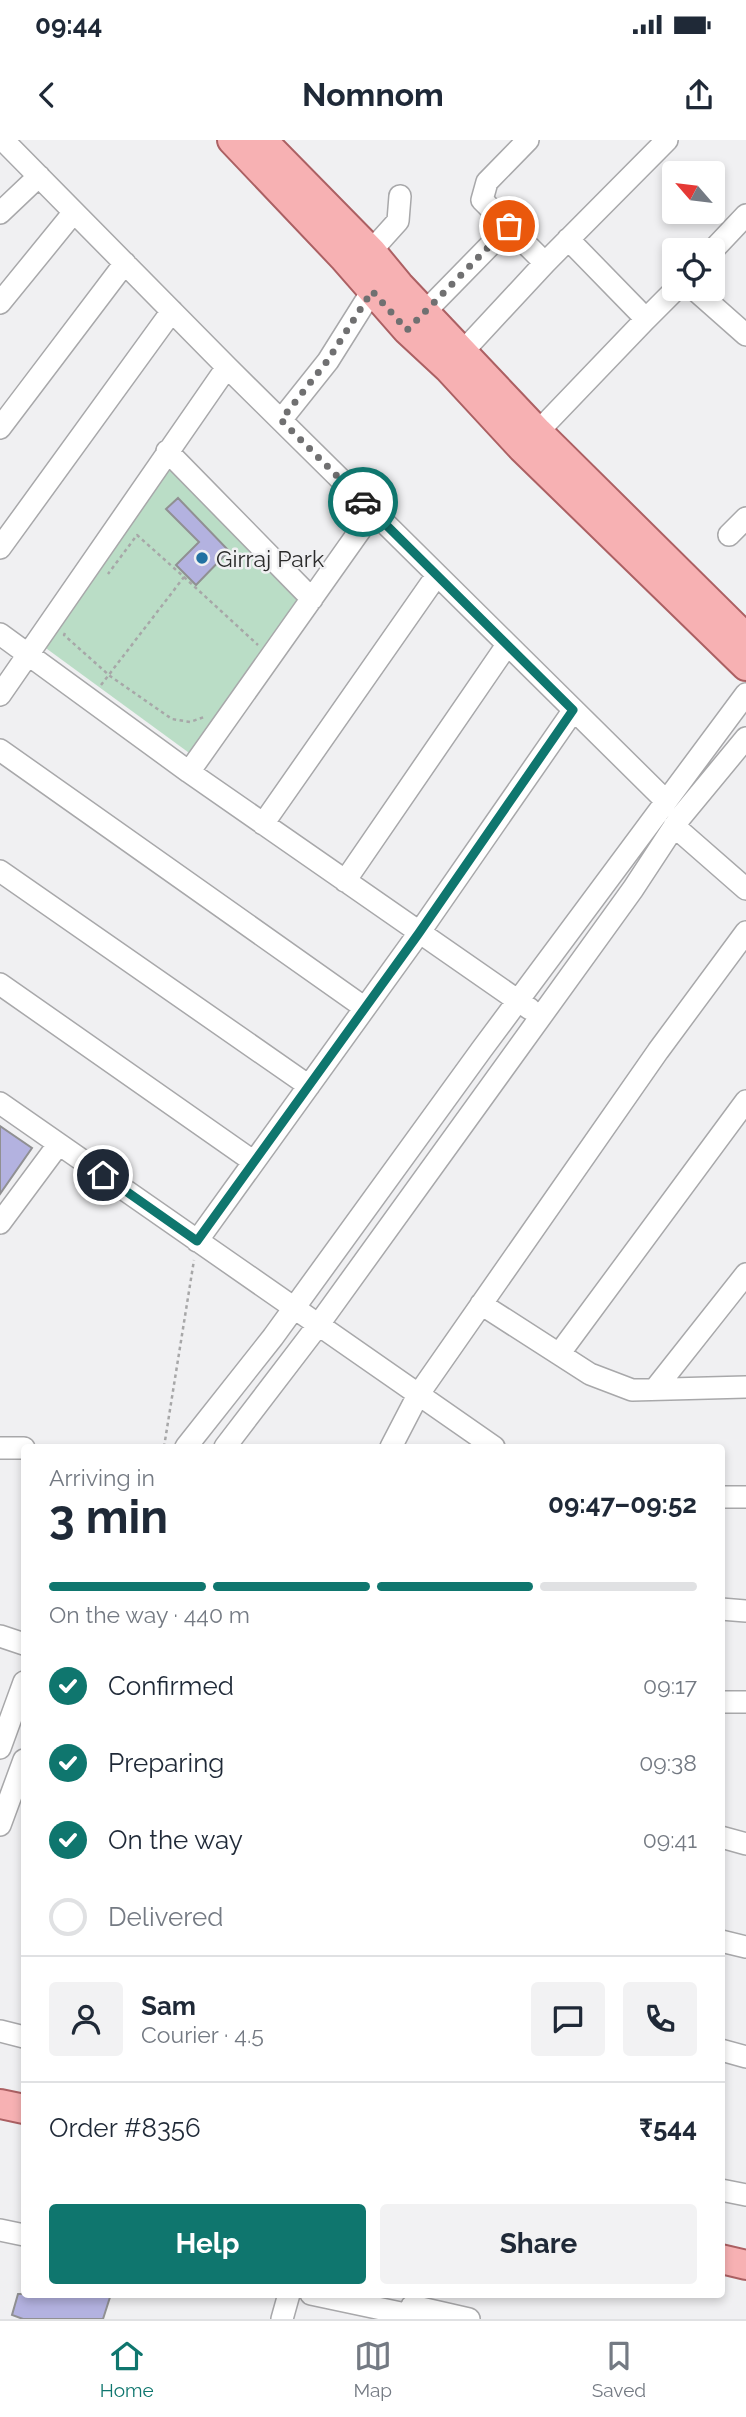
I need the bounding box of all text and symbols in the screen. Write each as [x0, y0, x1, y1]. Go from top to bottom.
text: 09:44 [35, 10, 102, 40]
icon: back [28, 76, 66, 114]
text: Nomnom [302, 76, 444, 113]
icon: share [680, 76, 718, 114]
north arrow [662, 161, 724, 224]
map controls [662, 161, 725, 301]
pin [479, 196, 539, 256]
icon: bag [490, 207, 528, 245]
button: locate [662, 238, 725, 301]
courier [328, 467, 398, 537]
icon: car [344, 483, 382, 521]
place label: Girraj Park [216, 545, 324, 572]
marker: Girraj Park [194, 550, 210, 566]
pin [73, 1145, 133, 1205]
icon: home [84, 1156, 122, 1194]
text: Arriving in [49, 1464, 155, 1491]
text: 09:47–09:52 [548, 1489, 697, 1519]
text: 3 min [49, 1490, 168, 1544]
text: On the way · 440 m [49, 1601, 250, 1628]
icon: check [49, 1667, 87, 1705]
text: Confirmed [108, 1671, 234, 1701]
text: 09:17 [643, 1672, 697, 1699]
icon: check [49, 1744, 87, 1782]
text: Preparing [108, 1748, 224, 1778]
text: 09:38 [639, 1749, 697, 1776]
icon: check [49, 1821, 87, 1859]
text: On the way [108, 1825, 243, 1855]
text: 09:41 [643, 1826, 697, 1853]
text: Delivered [108, 1902, 223, 1932]
button: person [49, 1982, 123, 2056]
button: chat [531, 1982, 605, 2056]
button: phone [623, 1982, 697, 2056]
text: Sam [141, 1991, 196, 2021]
text: Courier · 4.5 [141, 2021, 264, 2048]
text: Order #8356 [49, 2113, 201, 2143]
text: ₹544 [639, 2113, 697, 2143]
button: Help [49, 2204, 366, 2284]
button: Share [380, 2204, 697, 2284]
tab: Home [100, 2337, 154, 2401]
tab: Map [353, 2337, 392, 2401]
tab: Saved [592, 2337, 646, 2401]

